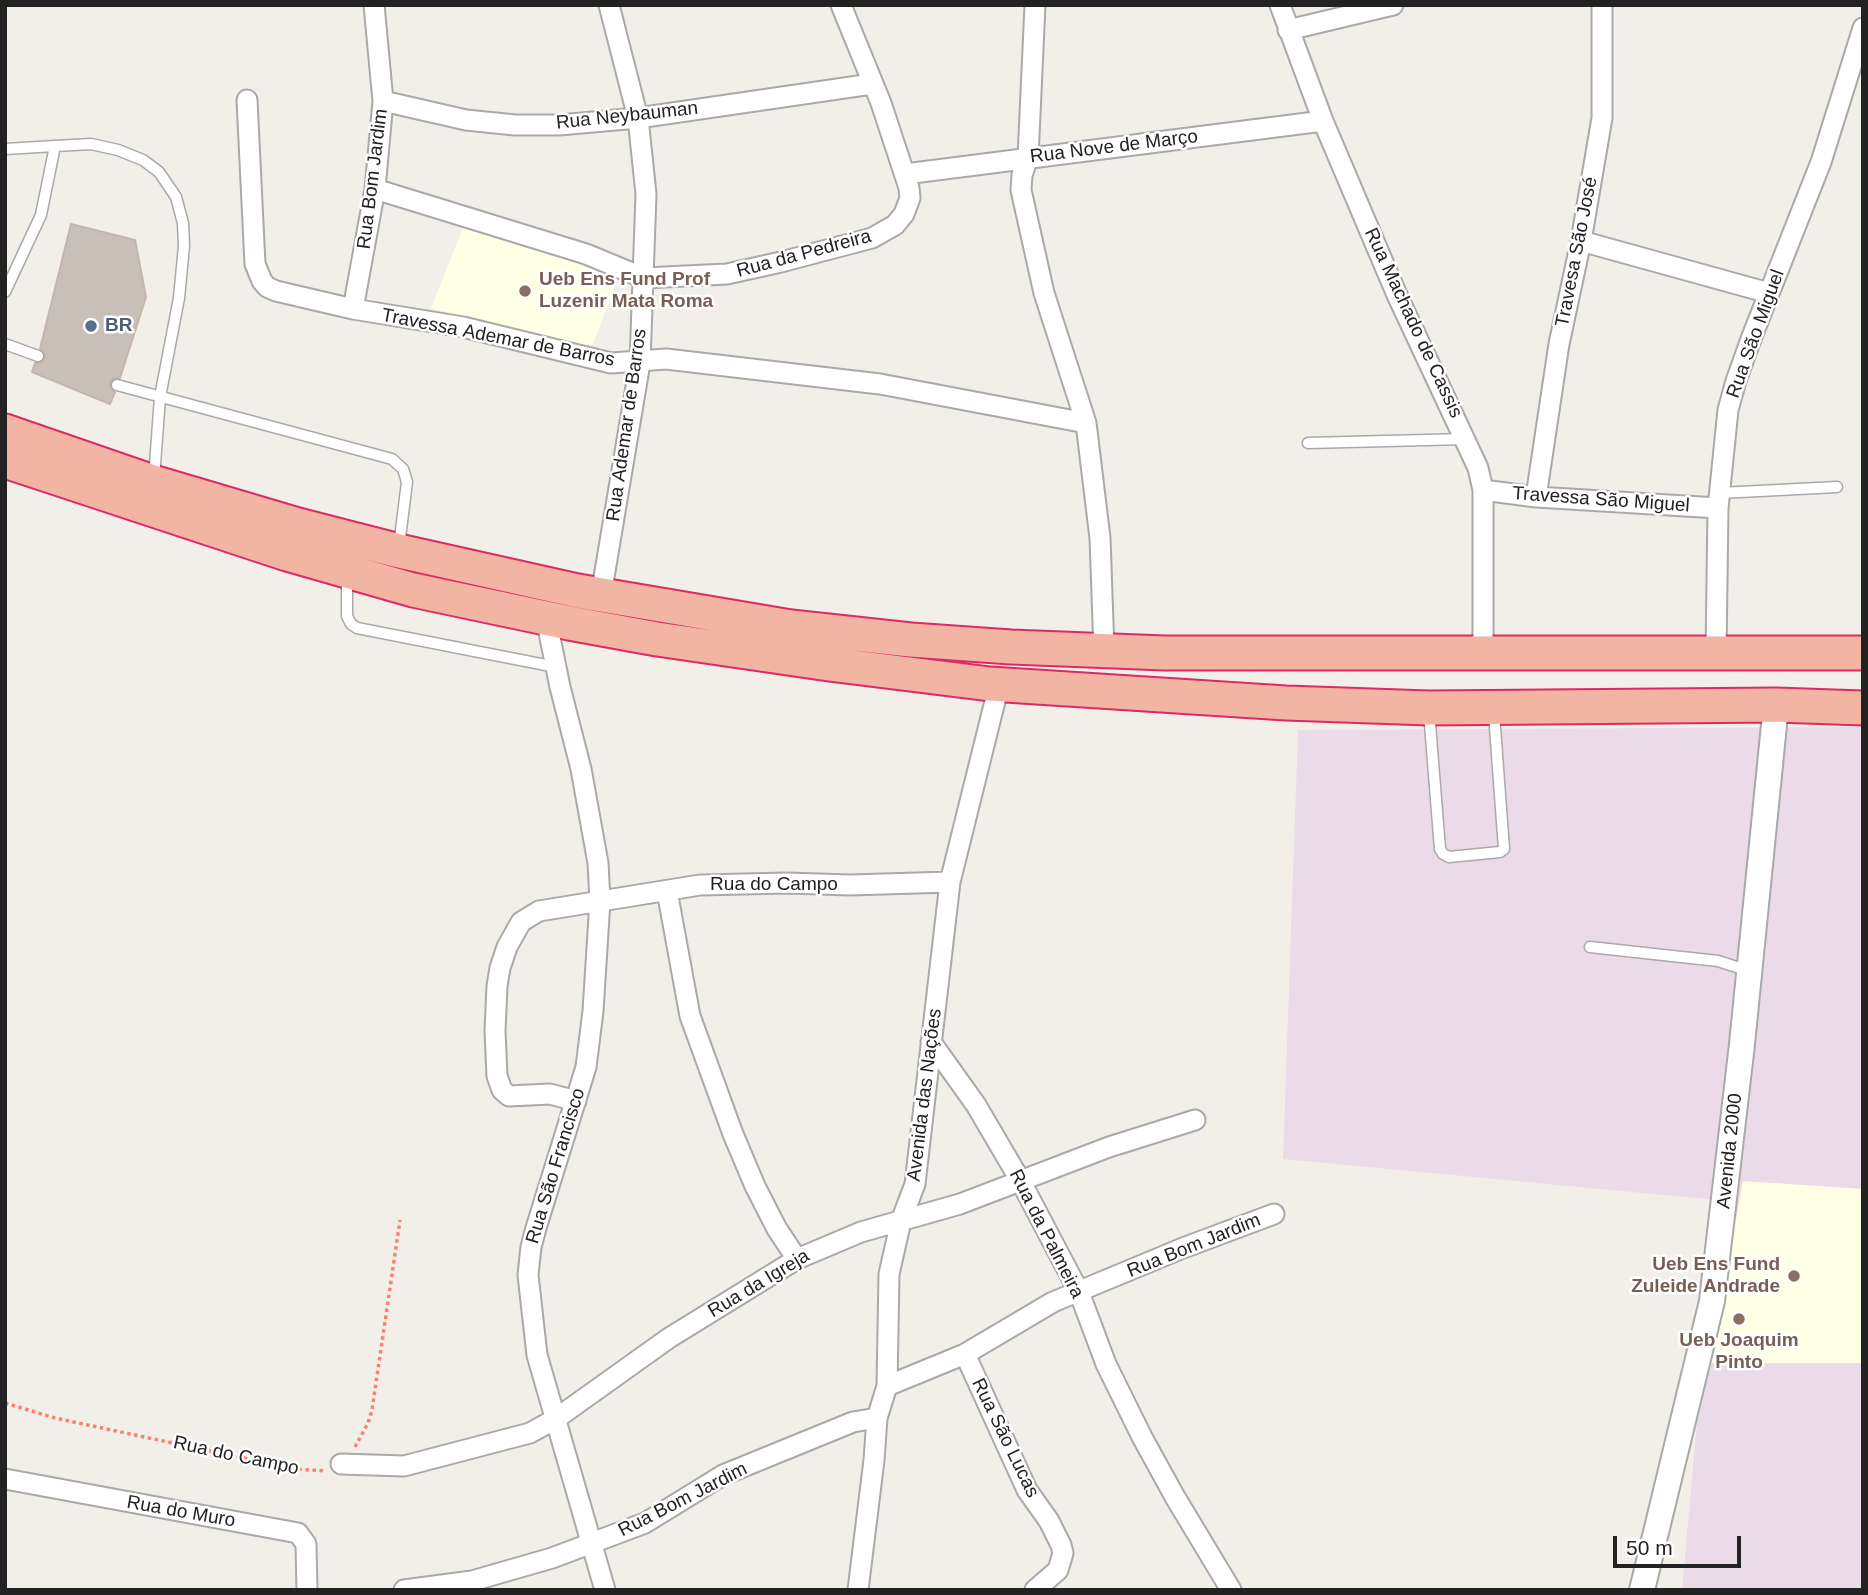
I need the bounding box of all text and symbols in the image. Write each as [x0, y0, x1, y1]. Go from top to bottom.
street label: Rua Neybauman [555, 97, 699, 135]
street label: Rua Bom Jardim [353, 107, 393, 251]
street label: Rua Nove de Março [1029, 125, 1199, 169]
street label: Travesa São José [1551, 175, 1603, 329]
street label: Rua Machado de Cassis [1359, 224, 1467, 422]
street label: Rua da Pedreira [734, 225, 874, 283]
street label: Rua São Miguel [1722, 267, 1790, 401]
place label: Ueb Ens Fund Prof Luzenir Mata Roma [539, 269, 713, 313]
marker: Ueb Ens Fund Prof Luzenir Mata Roma [517, 283, 533, 299]
street label: Travessa Ademar de Barros [380, 304, 616, 372]
place label: BR [105, 315, 132, 337]
marker: BR [83, 318, 99, 334]
street label: Rua Ademar de Barros [602, 327, 652, 523]
street label: Travessa São Miguel [1512, 482, 1690, 518]
street label: Rua do Campo [710, 874, 838, 896]
street label: Avenida das Nações [903, 1007, 947, 1183]
street label: Rua São Francisco [521, 1085, 591, 1247]
street label: Avenida 2000 [1713, 1092, 1747, 1210]
street label: Rua da Palmeira [1004, 1166, 1088, 1302]
street label: Rua Bom Jardim [1124, 1209, 1264, 1283]
street label: Rua da Igreja [704, 1245, 814, 1323]
place label: Ueb Ens Fund Zuleide Andrade [1631, 1254, 1780, 1298]
marker: Ueb Ens Fund Zuleide Andrade [1786, 1268, 1802, 1284]
marker: Ueb Joaquim Pinto [1731, 1311, 1747, 1327]
place label: Ueb Joaquim Pinto [1679, 1330, 1799, 1374]
street label: Rua São Lucas [966, 1375, 1044, 1501]
street label: Rua do Campo [171, 1432, 301, 1480]
street label: Rua Bom Jardim [615, 1458, 751, 1542]
street label: Rua do Muro [125, 1491, 237, 1533]
scale bar [1616, 1522, 1744, 1566]
text: 50 m [1626, 1536, 1673, 1559]

